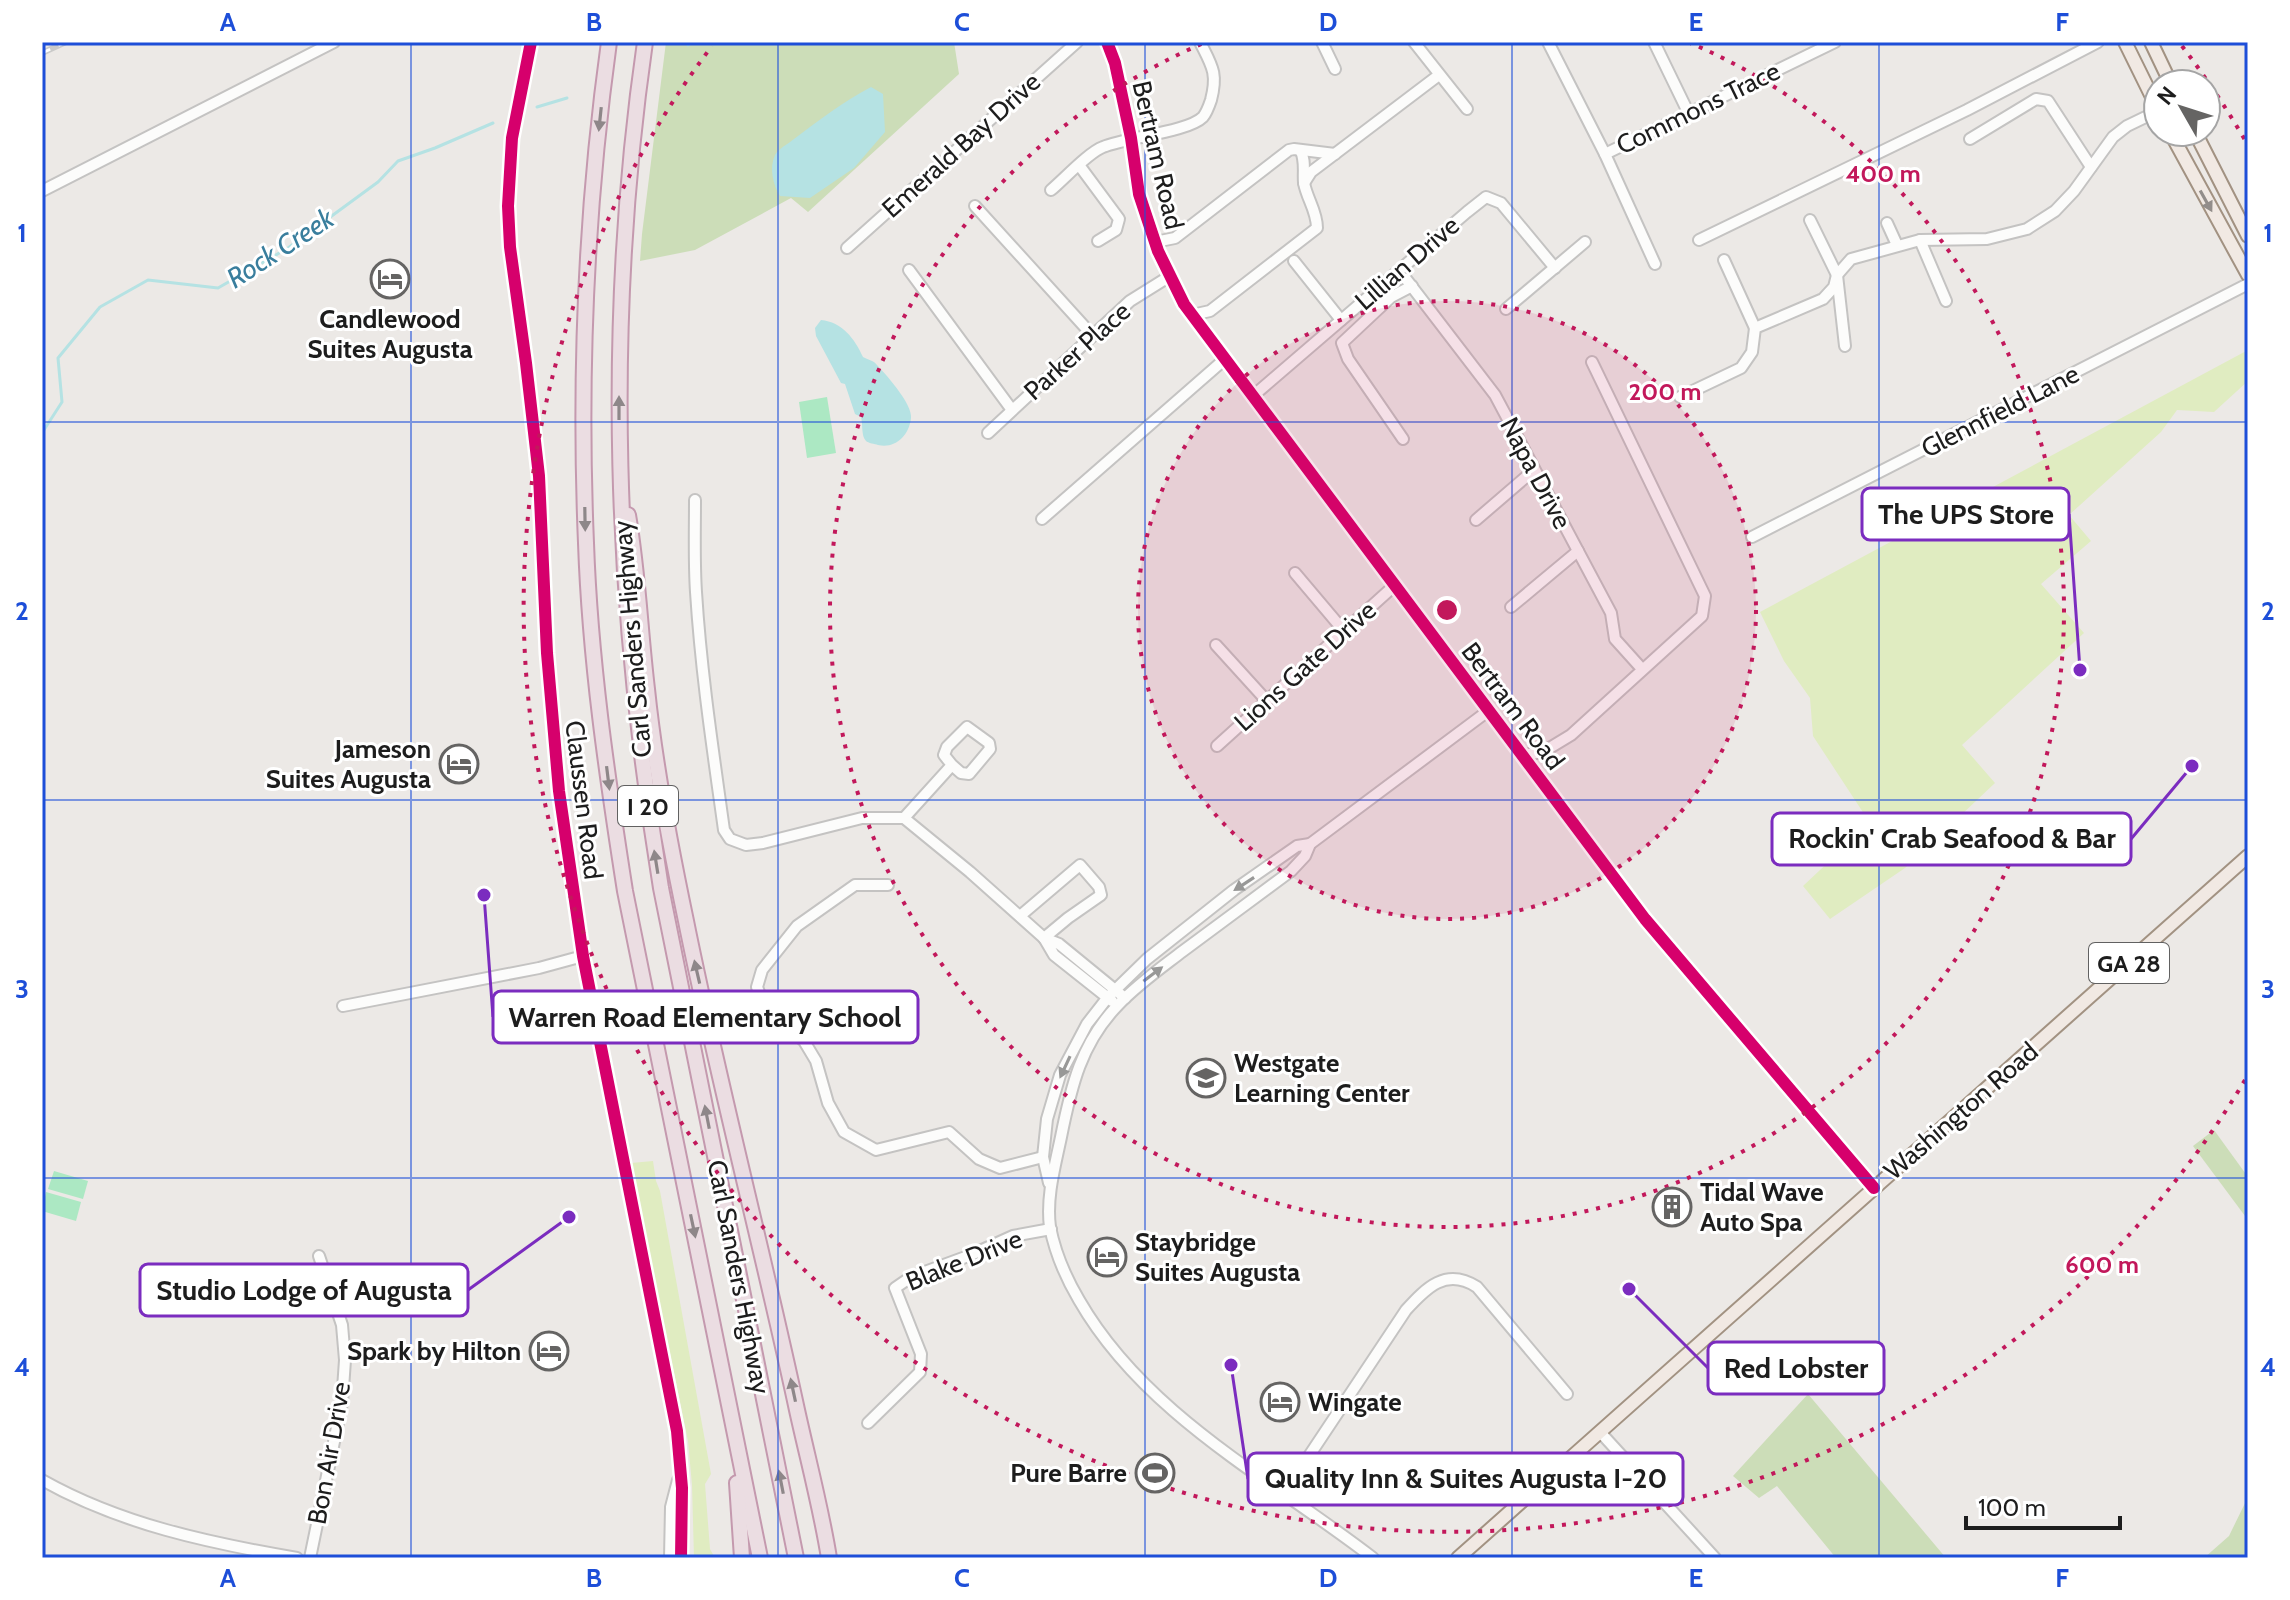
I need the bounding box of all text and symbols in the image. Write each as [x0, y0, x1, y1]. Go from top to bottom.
text: A [220, 6, 237, 38]
text: B [586, 6, 602, 38]
text: C [954, 6, 970, 38]
text: D [1319, 6, 1337, 38]
text: E [1689, 6, 1703, 38]
text: F [2055, 6, 2069, 38]
street label: Commons Trace [1611, 55, 1785, 161]
street label: Emerald Bay Drive [875, 66, 1047, 224]
north arrow [2142, 68, 2222, 148]
street label: Bertram Road [1125, 78, 1191, 232]
text: N [2151, 81, 2182, 110]
one-way arrow [593, 107, 606, 132]
text: 400 m [1845, 159, 1921, 188]
one-way arrow [2199, 190, 2213, 212]
water label: Rock Creek [220, 200, 341, 295]
street label: Lillian Drive [1348, 209, 1466, 317]
text: 1 [17, 217, 27, 249]
text: 1 [2263, 217, 2273, 249]
hotel icon: Candlewood Suites Augusta [369, 258, 411, 300]
street label: Parker Place [1017, 295, 1137, 407]
place label: Candlewood Suites Augusta [307, 303, 473, 365]
street label: Glennfield Lane [1916, 358, 2084, 464]
text: 200 m [1629, 377, 1701, 406]
one-way arrow [613, 395, 625, 420]
street label: Napa Drive [1493, 412, 1579, 534]
callout: The UPS Store [1862, 488, 2069, 540]
text: The UPS Store [1878, 497, 2054, 531]
one-way arrow [579, 507, 591, 532]
street label: Carl Sanders Highway [606, 519, 658, 759]
street label: Lions Gate Drive [1227, 594, 1383, 738]
text: 2 [15, 595, 29, 627]
text: 2 [2261, 595, 2275, 627]
centre of rings [1433, 596, 1461, 624]
street label: Bertram Road [1455, 636, 1571, 776]
street label: Claussen Road [558, 719, 610, 881]
place label: Jameson Suites Augusta [266, 733, 431, 795]
hotel icon: Jameson Suites Augusta [438, 743, 480, 785]
one-way arrow [602, 766, 615, 791]
road number: I 20 [618, 786, 678, 826]
callout: Rockin' Crab Seafood & Bar [1772, 813, 2131, 865]
text: Rockin' Crab Seafood & Bar [1788, 821, 2116, 855]
one-way arrow [650, 849, 662, 874]
one-way arrow [1233, 876, 1255, 891]
road number: GA 28 [2089, 943, 2169, 983]
one-way arrow [690, 960, 703, 985]
one-way arrow [1143, 966, 1163, 982]
text: 3 [15, 973, 29, 1005]
text: 3 [2261, 973, 2275, 1005]
callout: Warren Road Elementary School [493, 991, 918, 1043]
text: Warren Road Elementary School [509, 1000, 901, 1034]
street label: Washington Road [1877, 1035, 2045, 1187]
place label: Westgate Learning Center [1234, 1047, 1410, 1109]
one-way arrow [1058, 1056, 1072, 1079]
school or university icon: Westgate Learning Center [1185, 1057, 1227, 1099]
one-way arrow [700, 1104, 713, 1129]
street label: Carl Sanders Highway [701, 1157, 777, 1397]
place label: Tidal Wave Auto Spa [1700, 1176, 1824, 1238]
building icon: Tidal Wave Auto Spa [1651, 1186, 1693, 1228]
one-way arrow [687, 1213, 700, 1238]
street label: Blake Drive [901, 1222, 1027, 1298]
place label: Staybridge Suites Augusta [1135, 1226, 1300, 1288]
hotel icon: Staybridge Suites Augusta [1086, 1236, 1128, 1278]
text: 600 m [2065, 1250, 2139, 1279]
callout: Studio Lodge of Augusta [140, 1264, 468, 1316]
text: Studio Lodge of Augusta [156, 1273, 452, 1307]
hotel icon: Spark by Hilton [528, 1330, 570, 1372]
place label: Spark by Hilton [347, 1335, 521, 1367]
callout: Red Lobster [1708, 1342, 1884, 1394]
text: 4 [14, 1351, 30, 1383]
text: Red Lobster [1724, 1351, 1869, 1385]
text: 4 [2260, 1351, 2276, 1383]
one-way arrow [786, 1377, 799, 1402]
street label: Bon Air Drive [301, 1379, 357, 1527]
hotel icon: Wingate [1259, 1381, 1301, 1423]
place label: Wingate [1308, 1386, 1402, 1418]
sports icon: Pure Barre [1134, 1452, 1176, 1494]
callout: Quality Inn & Suites Augusta I-20 [1248, 1453, 1683, 1505]
place label: Pure Barre [1010, 1457, 1127, 1489]
text: Quality Inn & Suites Augusta I-20 [1265, 1461, 1667, 1495]
one-way arrow [774, 1469, 787, 1494]
scale bar [1966, 1480, 2120, 1530]
text: 100 m [1978, 1493, 2046, 1522]
text: A [220, 1562, 237, 1594]
text: B [586, 1562, 602, 1594]
text: C [954, 1562, 970, 1594]
text: D [1319, 1562, 1337, 1594]
text: E [1689, 1562, 1703, 1594]
text: F [2055, 1562, 2069, 1594]

